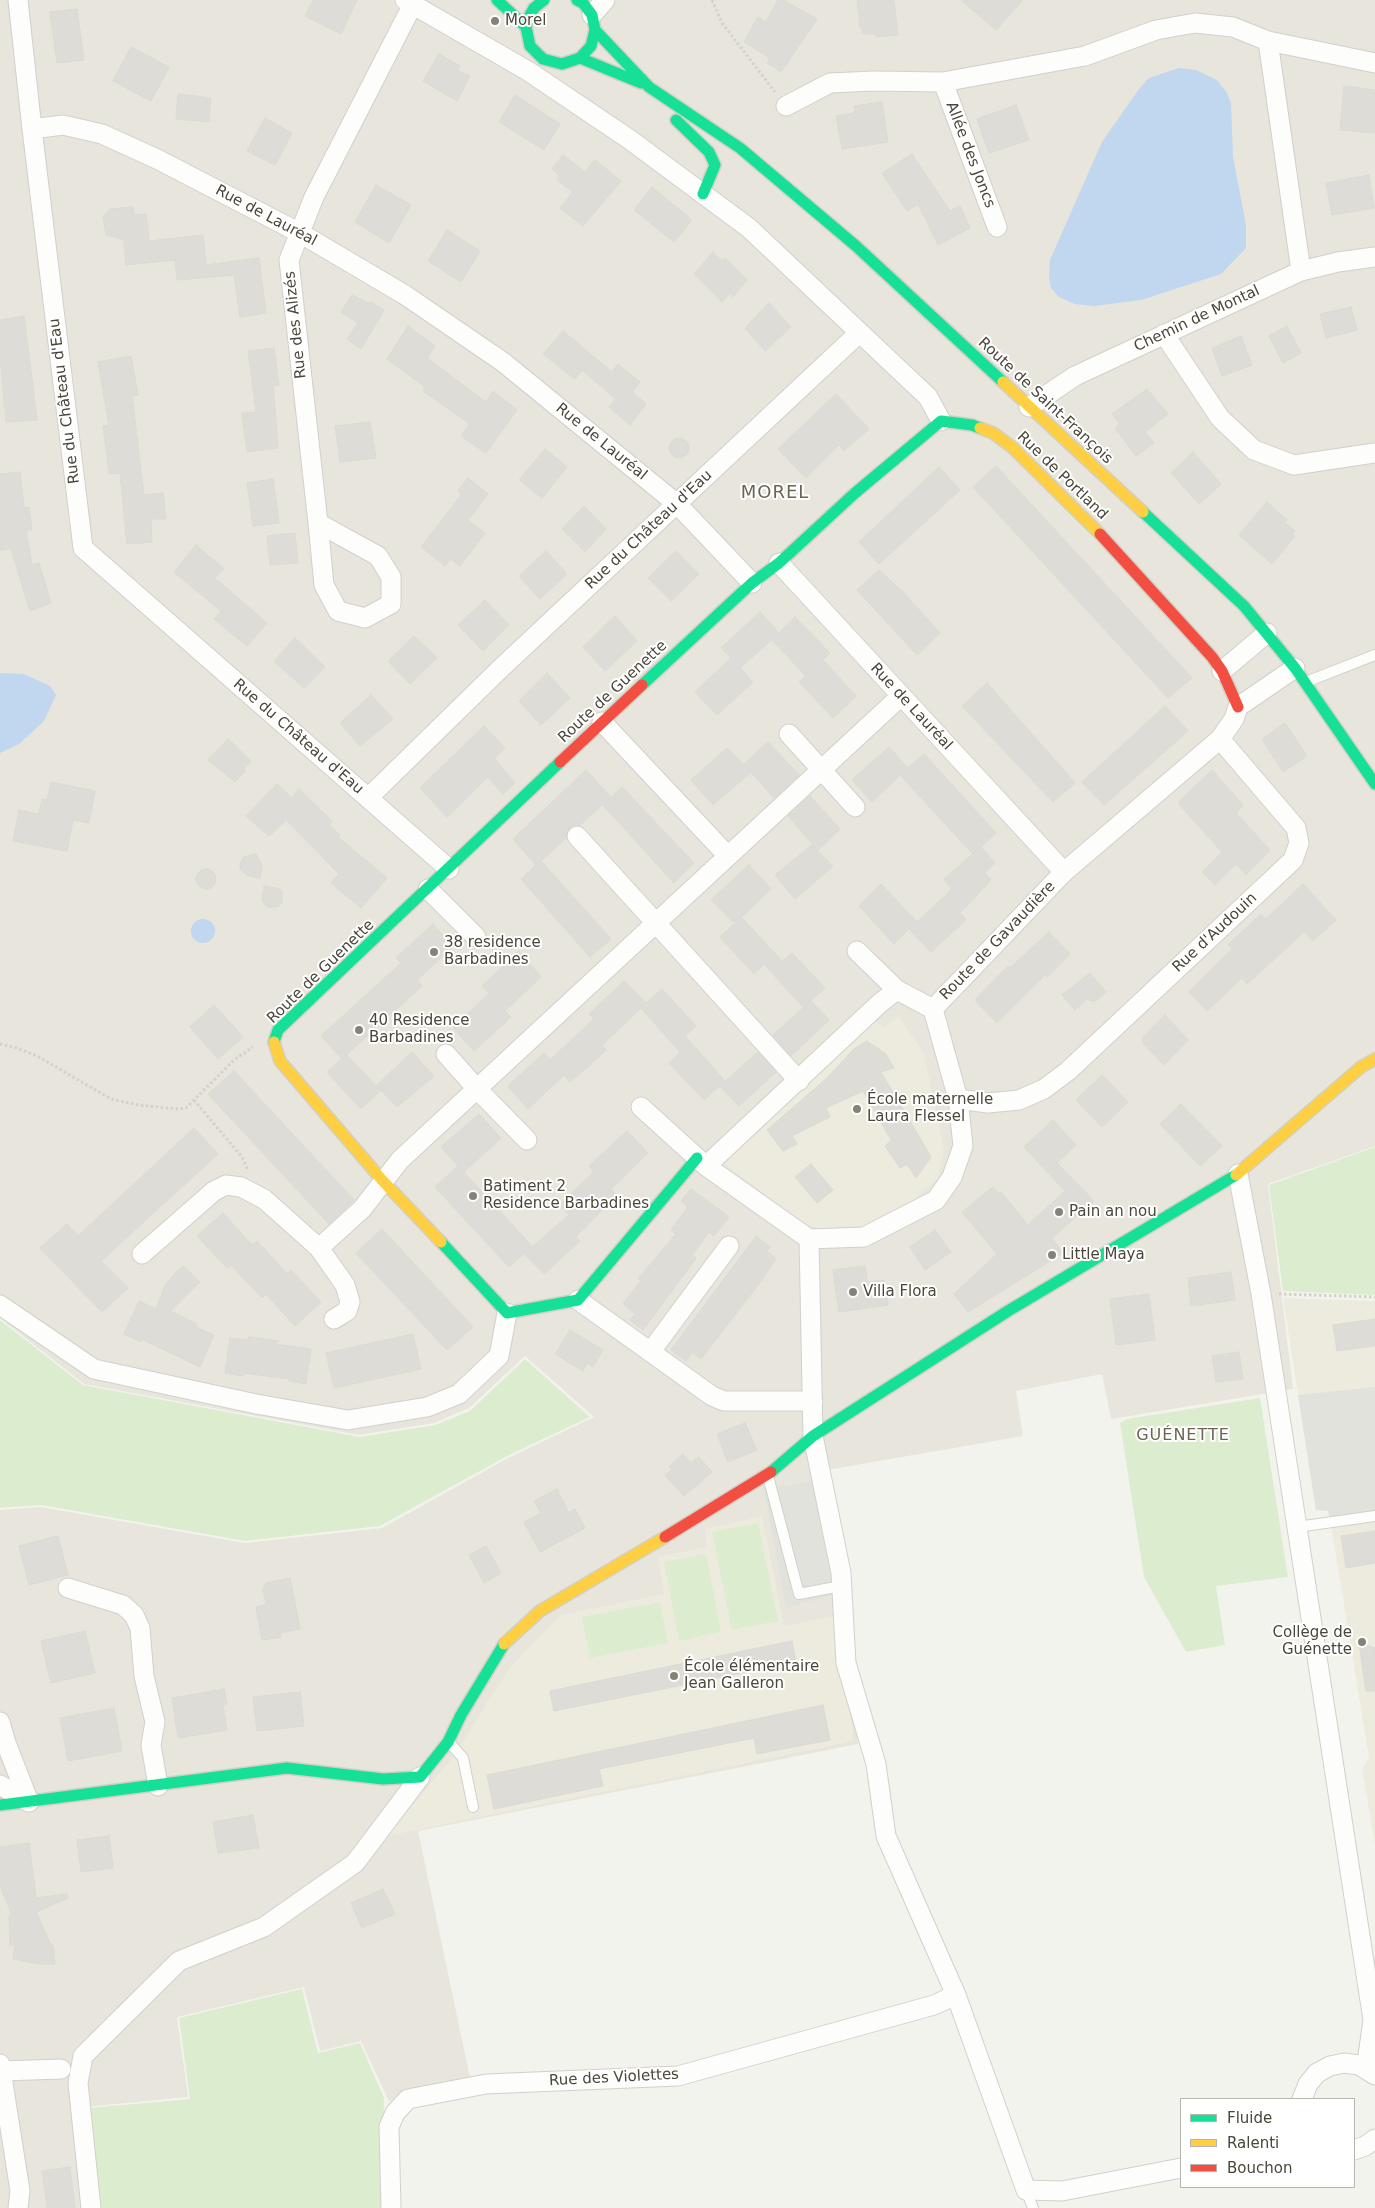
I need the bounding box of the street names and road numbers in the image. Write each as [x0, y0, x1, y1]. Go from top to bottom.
street label: Allée des Joncs [941, 99, 999, 211]
street label: Rue de Lauréal [212, 182, 320, 250]
street label: Rue des Alizés [281, 270, 311, 380]
street label: Chemin de Montal [1131, 282, 1263, 356]
street label: Rue du Château d'Eau [46, 317, 84, 485]
street label: Route de Saint-François [974, 334, 1116, 468]
street label: Rue de Lauréal [552, 400, 650, 484]
street label: Rue de Portland [1013, 428, 1111, 524]
street label: Rue du Château d'Eau [582, 467, 716, 593]
street label: Route de Guenette [555, 637, 671, 747]
street label: Rue de Lauréal [866, 660, 956, 754]
street label: Rue du Château d'Eau [229, 676, 367, 798]
street label: Route de Gavaudière [937, 878, 1059, 1004]
street label: Rue d'Audouin [1169, 889, 1261, 977]
street label: Route de Guenette [264, 916, 378, 1028]
street label: Rue des Violettes [549, 2066, 679, 2090]

